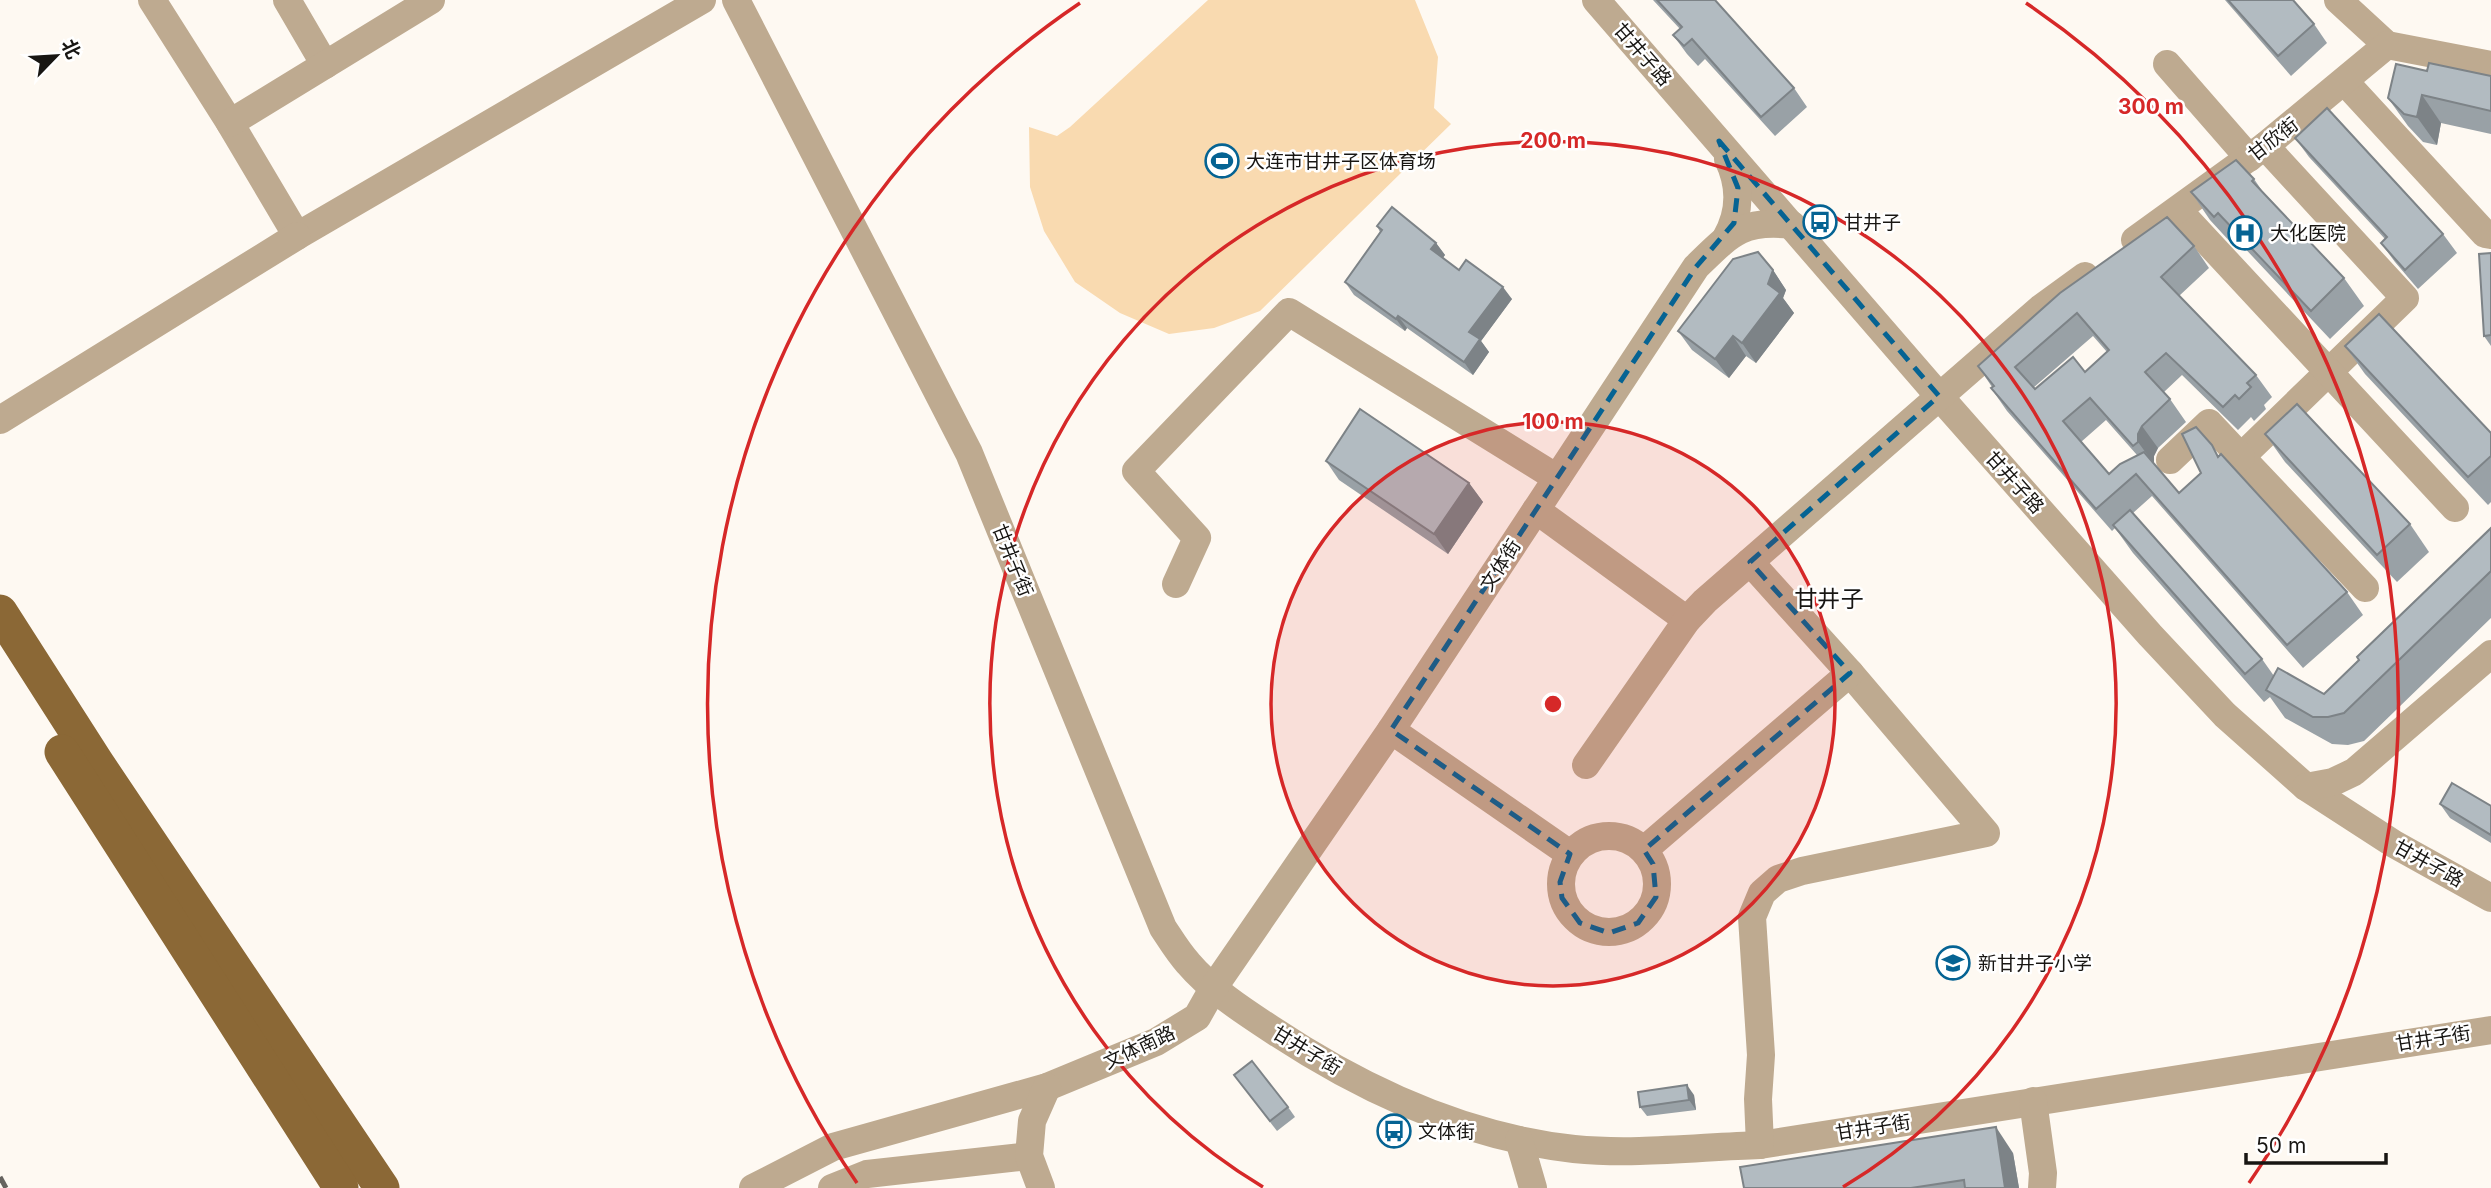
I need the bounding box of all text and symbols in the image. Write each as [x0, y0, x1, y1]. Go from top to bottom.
street label: 甘井子路 [1609, 18, 1676, 91]
north arrow [21, 21, 91, 91]
text: 北 [57, 36, 85, 63]
text: 300 m [2118, 94, 2184, 119]
street label: 甘欣街 [2244, 113, 2303, 166]
text: 200 m [1520, 128, 1586, 153]
sports icon: 大连市甘井子区体育场 [1203, 142, 1241, 180]
place label: 大连市甘井子区体育场 [1246, 150, 1436, 173]
bus stop icon: 甘井子 [1801, 203, 1839, 241]
place label: 甘井子 [1844, 211, 1901, 234]
hospital icon: 大化医院 [2226, 214, 2264, 252]
place label: 大化医院 [2270, 222, 2346, 245]
text: 100 m [1522, 409, 1584, 434]
street label: 甘井子路 [1981, 446, 2049, 518]
street label: 甘井子街 [988, 521, 1037, 600]
street label: 文体街 [1475, 535, 1526, 595]
district label: 甘井子 [1795, 585, 1864, 613]
centre of rings [1541, 692, 1565, 716]
street label: 甘井子路 [2390, 835, 2468, 892]
school or university icon: 新甘井子小学 [1934, 944, 1972, 982]
place label: 新甘井子小学 [1978, 952, 2092, 975]
street label: 文体南路 [1100, 1021, 1179, 1074]
street label: 甘井子街 [1268, 1021, 1345, 1080]
street label: 甘井子街 [2394, 1021, 2472, 1056]
street label: 甘井子街 [1834, 1110, 1912, 1145]
bus stop icon: 文体街 [1375, 1112, 1413, 1150]
place label: 文体街 [1418, 1120, 1475, 1143]
scale bar [2246, 1122, 2386, 1166]
text: 50 m [2256, 1133, 2306, 1158]

